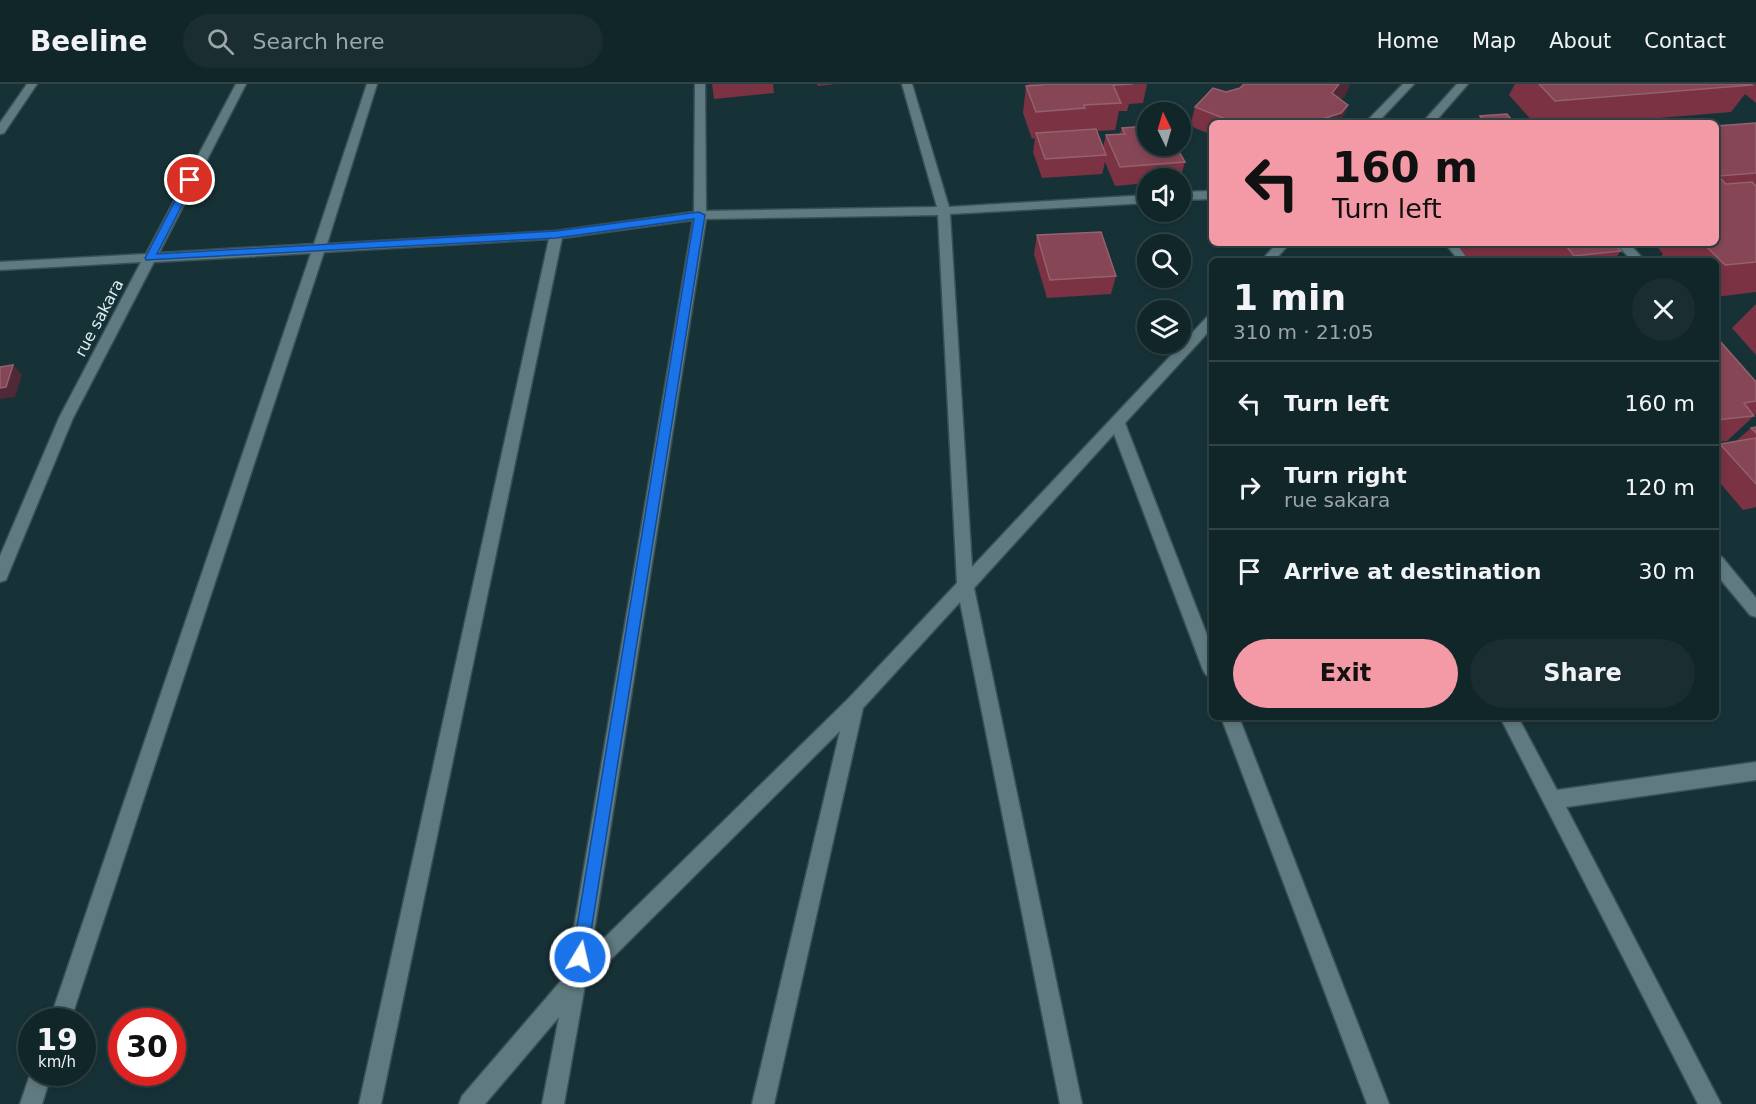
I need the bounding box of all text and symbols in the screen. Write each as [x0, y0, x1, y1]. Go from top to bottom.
search box [183, 14, 603, 68]
text: Beeline [30, 25, 147, 58]
icon: search [204, 25, 237, 58]
text: Search here [252, 29, 385, 54]
text: Home [1377, 29, 1439, 53]
text: Map [1472, 29, 1516, 53]
text: About [1549, 29, 1611, 53]
text: Contact [1644, 29, 1726, 53]
north arrow [1137, 102, 1191, 156]
map controls [1137, 102, 1191, 354]
text: 160 m [1332, 143, 1478, 192]
icon: left [1233, 144, 1311, 222]
pin [164, 154, 215, 205]
icon: arrive [173, 163, 206, 196]
button: sound [1137, 168, 1191, 222]
text: Turn left [1332, 193, 1442, 224]
button: search [1137, 234, 1191, 288]
street label: rue sakara [71, 276, 127, 360]
text: 1 min [1233, 277, 1346, 318]
button: close [1632, 278, 1695, 341]
button: layers [1137, 300, 1191, 354]
text: 310 m · 21:05 [1233, 320, 1374, 344]
icon: left [1233, 387, 1266, 420]
text: Turn left [1284, 391, 1389, 416]
text: 160 m [1625, 391, 1695, 416]
text: Turn right [1284, 463, 1407, 488]
icon: right [1233, 471, 1266, 504]
text: 120 m [1625, 475, 1695, 500]
text: rue sakara [1284, 488, 1390, 512]
icon: arrive [1233, 555, 1266, 588]
text: Arrive at destination [1284, 559, 1541, 584]
text: 30 m [1639, 559, 1695, 584]
button: Exit [1233, 639, 1458, 708]
button: Share [1470, 639, 1695, 708]
position arrow [548, 925, 612, 989]
speed limit sign: 30 [108, 1008, 186, 1086]
text: 19 [36, 1022, 78, 1057]
text: km/h [38, 1053, 76, 1071]

